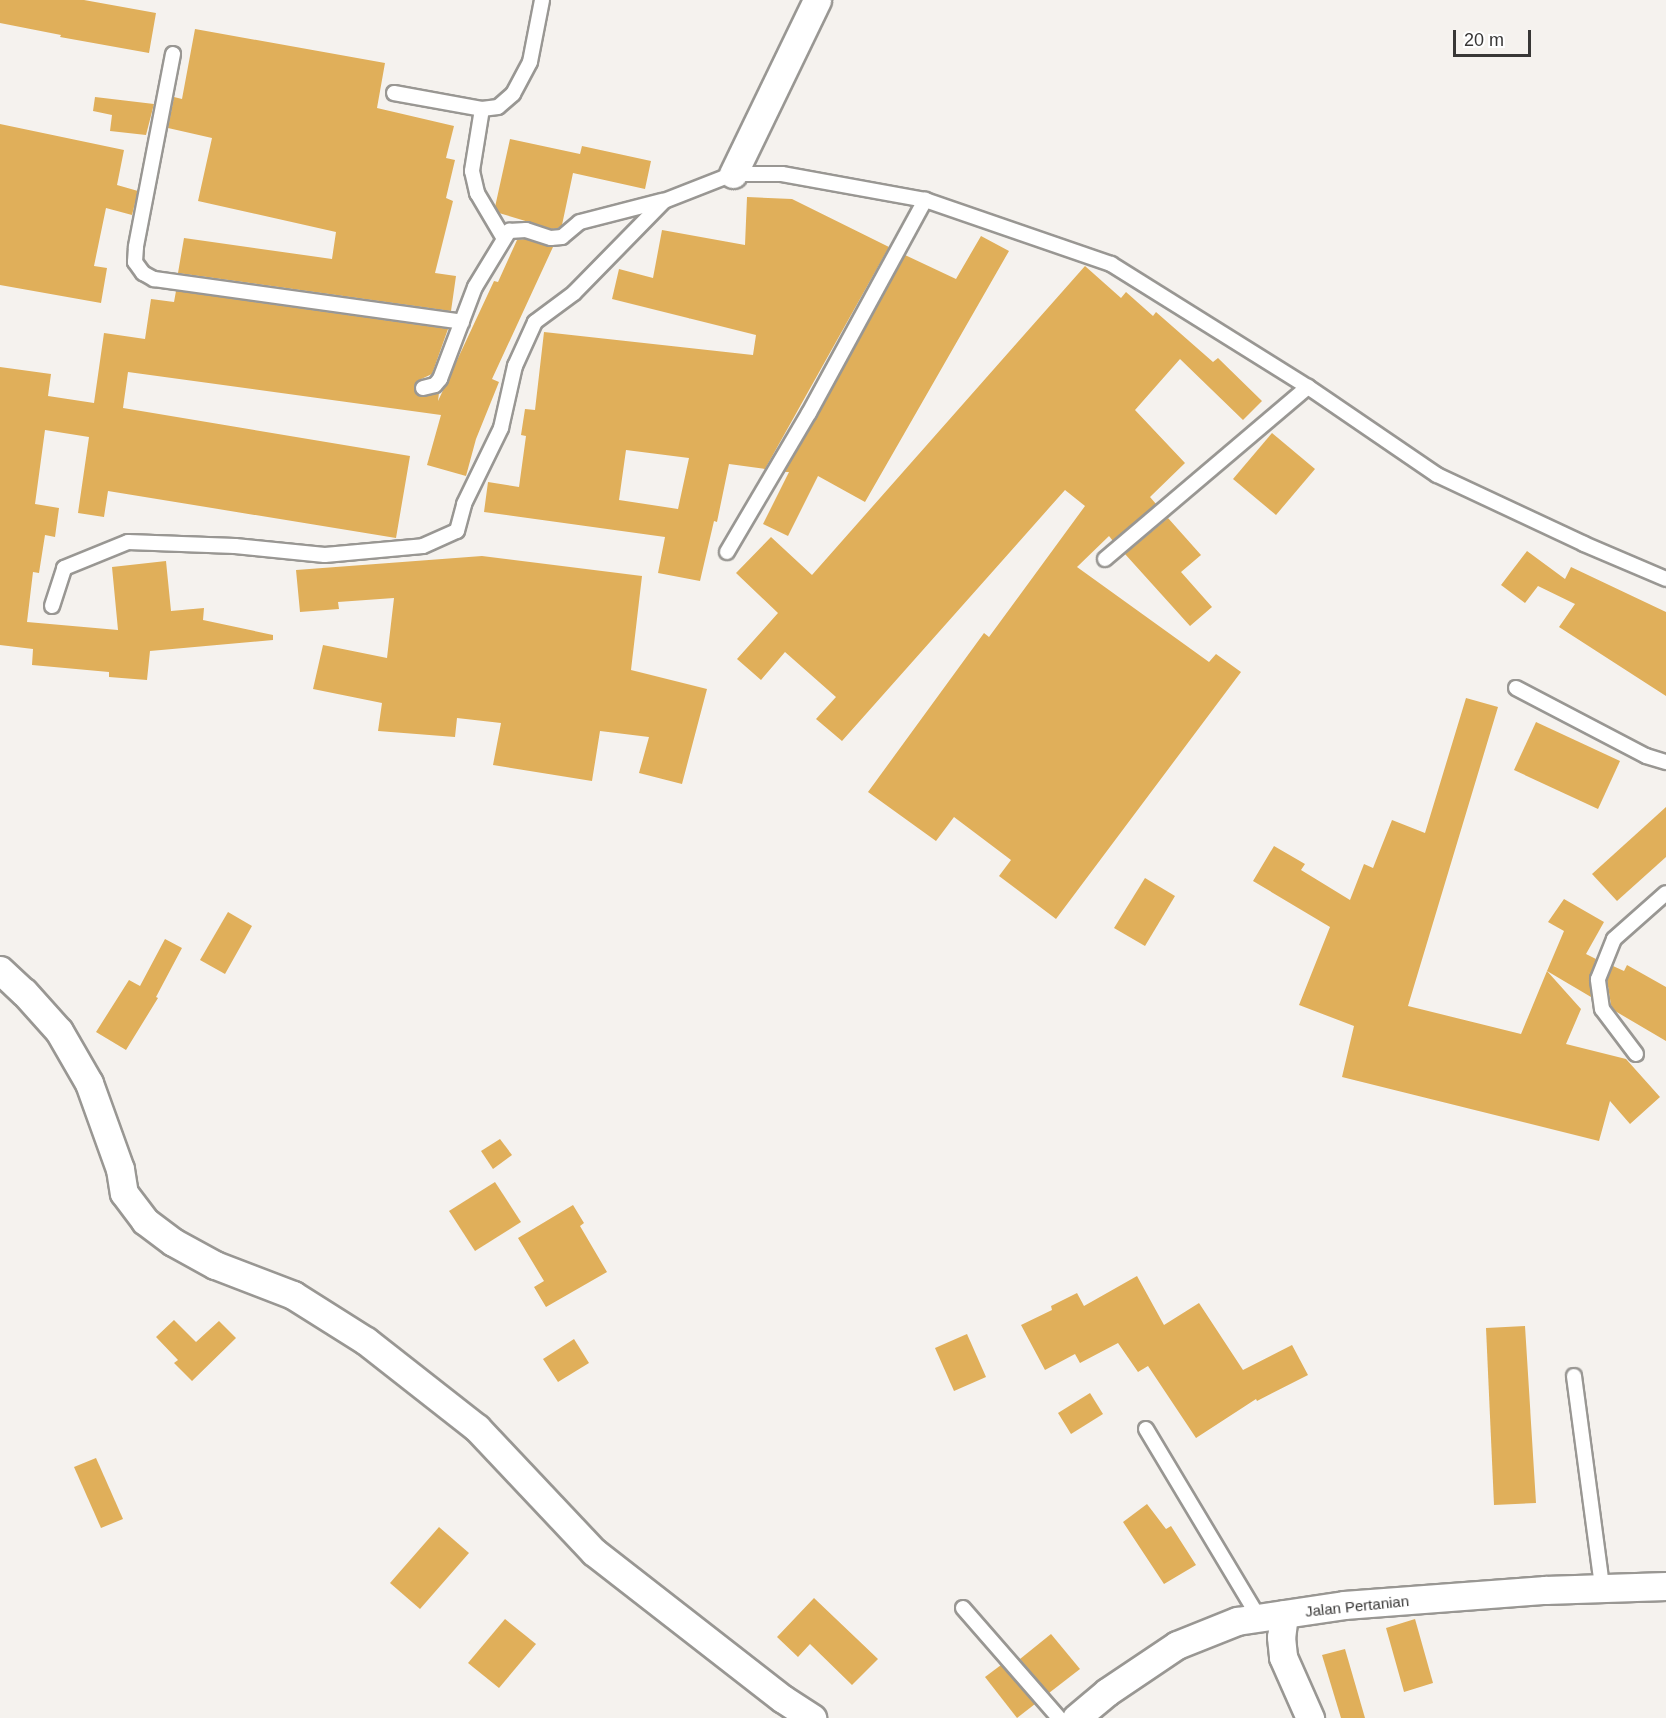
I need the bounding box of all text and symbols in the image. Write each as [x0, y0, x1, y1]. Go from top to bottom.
scale bar [1456, 18, 1534, 56]
text: 20 m [1464, 30, 1504, 50]
street label: Jalan Pertanian [1304, 1592, 1410, 1620]

